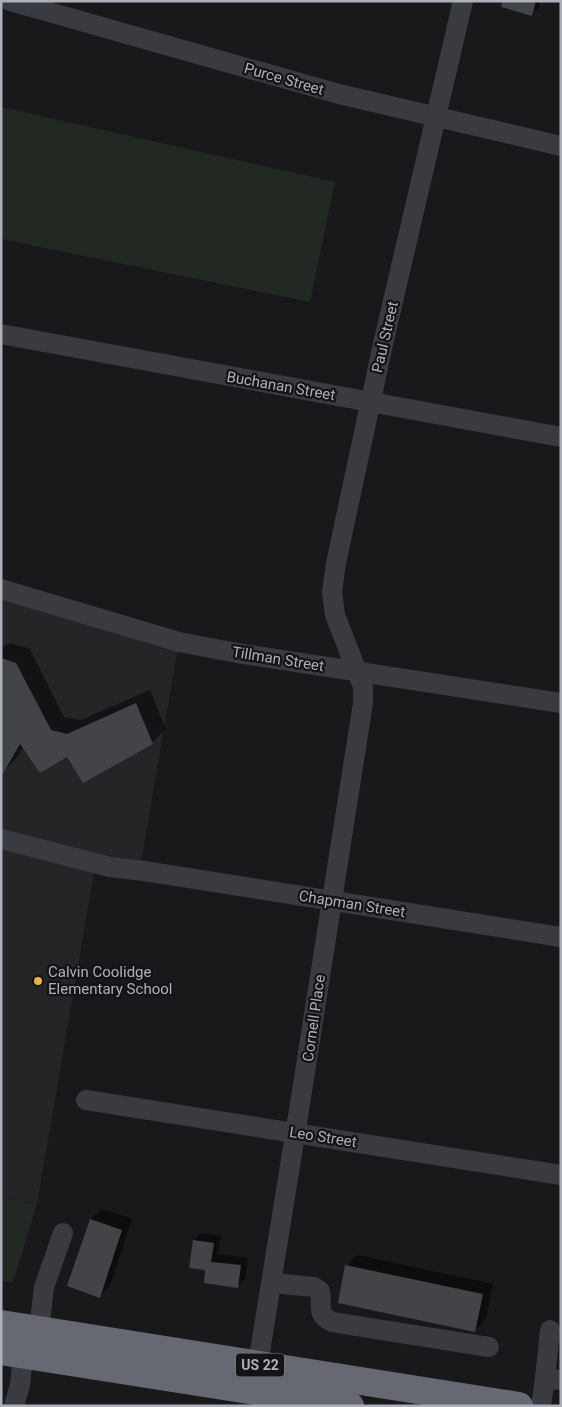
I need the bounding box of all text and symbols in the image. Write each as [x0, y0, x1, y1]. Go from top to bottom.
street label: Purce Street [242, 59, 326, 99]
street label: Paul Street [368, 299, 402, 374]
street label: Buchanan Street [225, 368, 337, 404]
street label: Tillman Street [231, 643, 325, 675]
street label: Chapman Street [298, 887, 407, 921]
place label: Calvin Coolidge Elementary School [48, 963, 172, 998]
street label: Cornell Place [299, 973, 329, 1063]
marker: Calvin Coolidge Elementary School [32, 975, 44, 987]
street label: Leo Street [288, 1123, 358, 1151]
road number: US 22 [236, 1354, 284, 1376]

